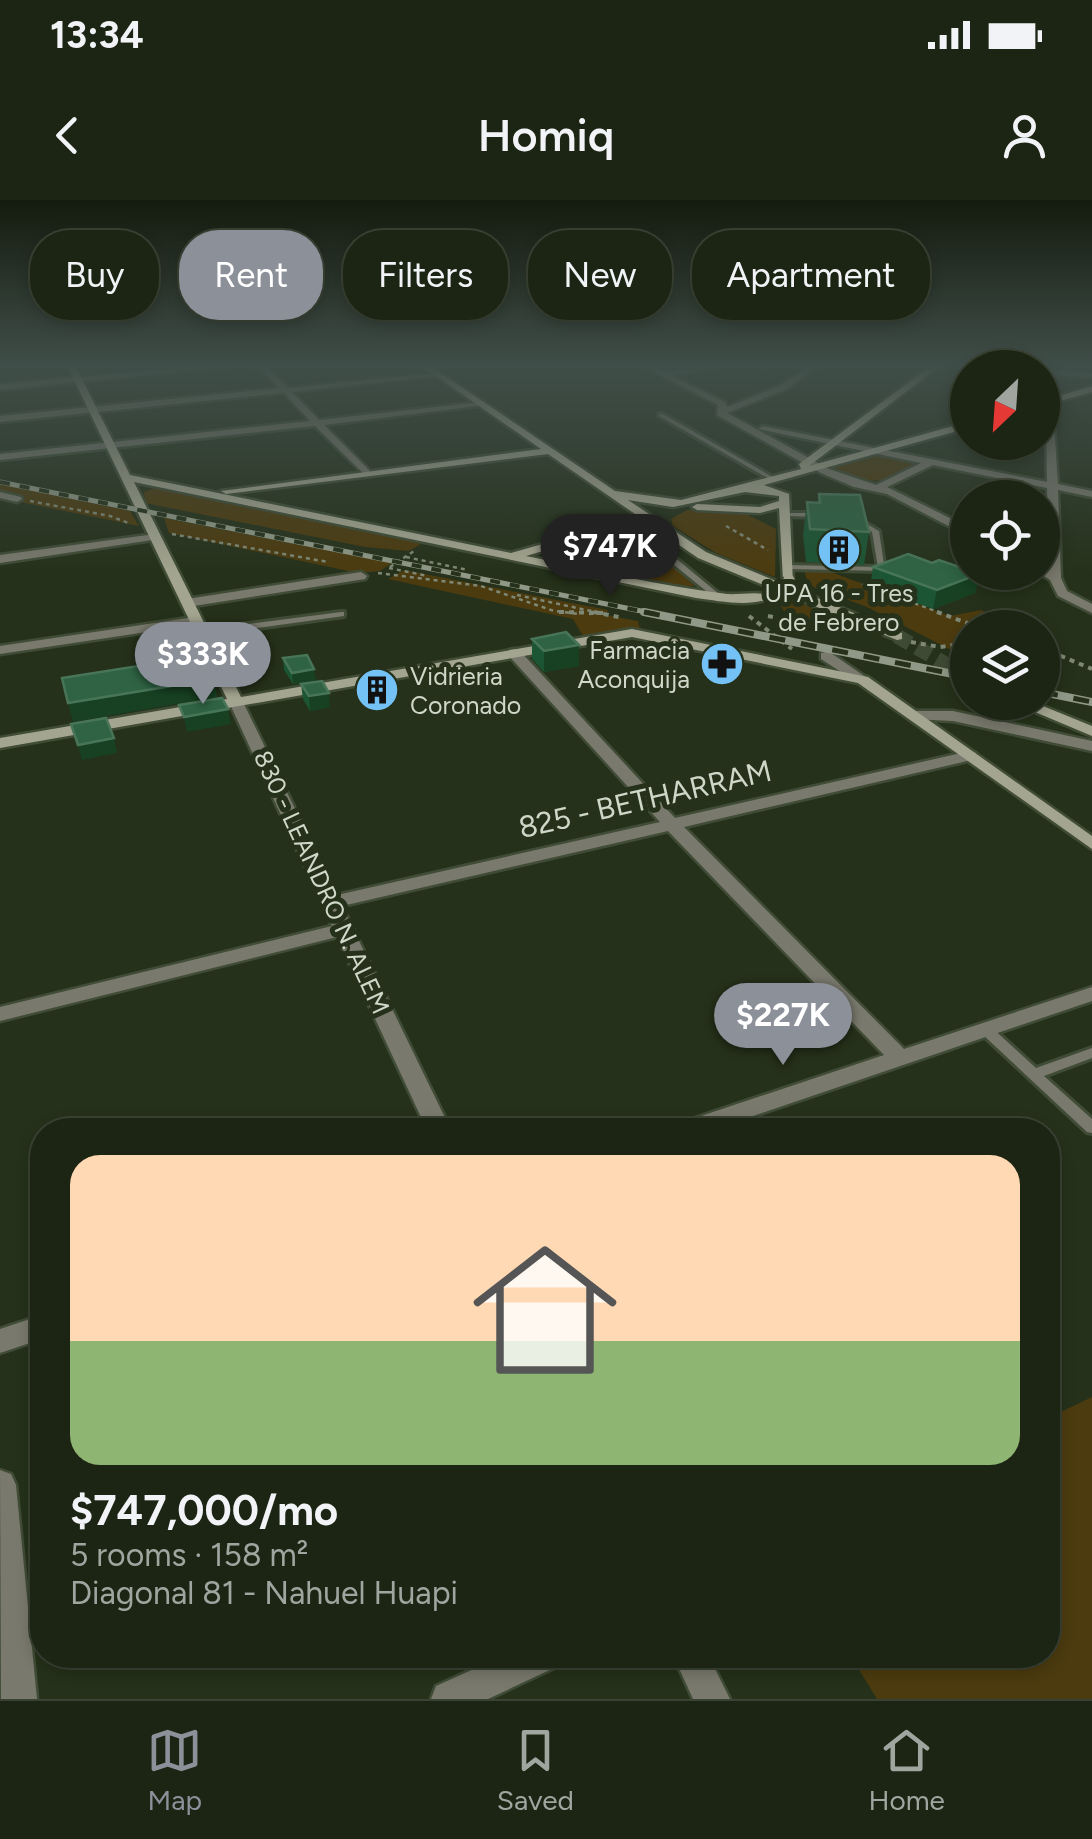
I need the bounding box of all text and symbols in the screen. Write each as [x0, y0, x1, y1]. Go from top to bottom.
text: 13:34 [50, 12, 144, 58]
icon: back [40, 108, 95, 163]
text: Homiq [478, 108, 614, 162]
icon: person [997, 108, 1052, 163]
chip: Buy [30, 230, 159, 320]
chip: Rent [179, 230, 323, 320]
chip: Filters [343, 230, 508, 320]
chip: New [528, 230, 672, 320]
chip: Apartment [692, 230, 930, 320]
north arrow [950, 350, 1060, 460]
map controls [950, 350, 1060, 720]
button: locate [950, 480, 1060, 590]
pin: $747K [540, 514, 680, 599]
text: $747K [563, 527, 657, 565]
building icon: UPA 16 - Tres de Febrero [816, 527, 862, 573]
place label: UPA 16 - Tres de Febrero [765, 578, 913, 637]
button: layers [950, 610, 1060, 720]
pin: $333K [133, 622, 273, 707]
text: $333K [157, 635, 249, 673]
place label: Farmacia Aconquija [578, 635, 690, 694]
pharmacy icon: Farmacia Aconquija [699, 641, 745, 687]
place label: Vidrieria Coronado [410, 661, 521, 720]
building icon: Vidrieria Coronado [354, 667, 400, 713]
street label: 830 - LEANDRO N. ALEM [248, 746, 396, 1018]
street label: 825 - BETHARRAM [515, 752, 775, 846]
pin: $227K [713, 983, 853, 1068]
text: $227K [736, 996, 830, 1034]
icon: home [455, 1220, 635, 1400]
text: $747,000/mo [70, 1485, 338, 1536]
text: 5 rooms · 158 m² [70, 1536, 308, 1574]
text: Diagonal 81 - Nahuel Huapi [70, 1574, 458, 1612]
tab: Map [147, 1723, 202, 1817]
tab: Saved [497, 1723, 574, 1817]
tab: Home [868, 1723, 945, 1817]

